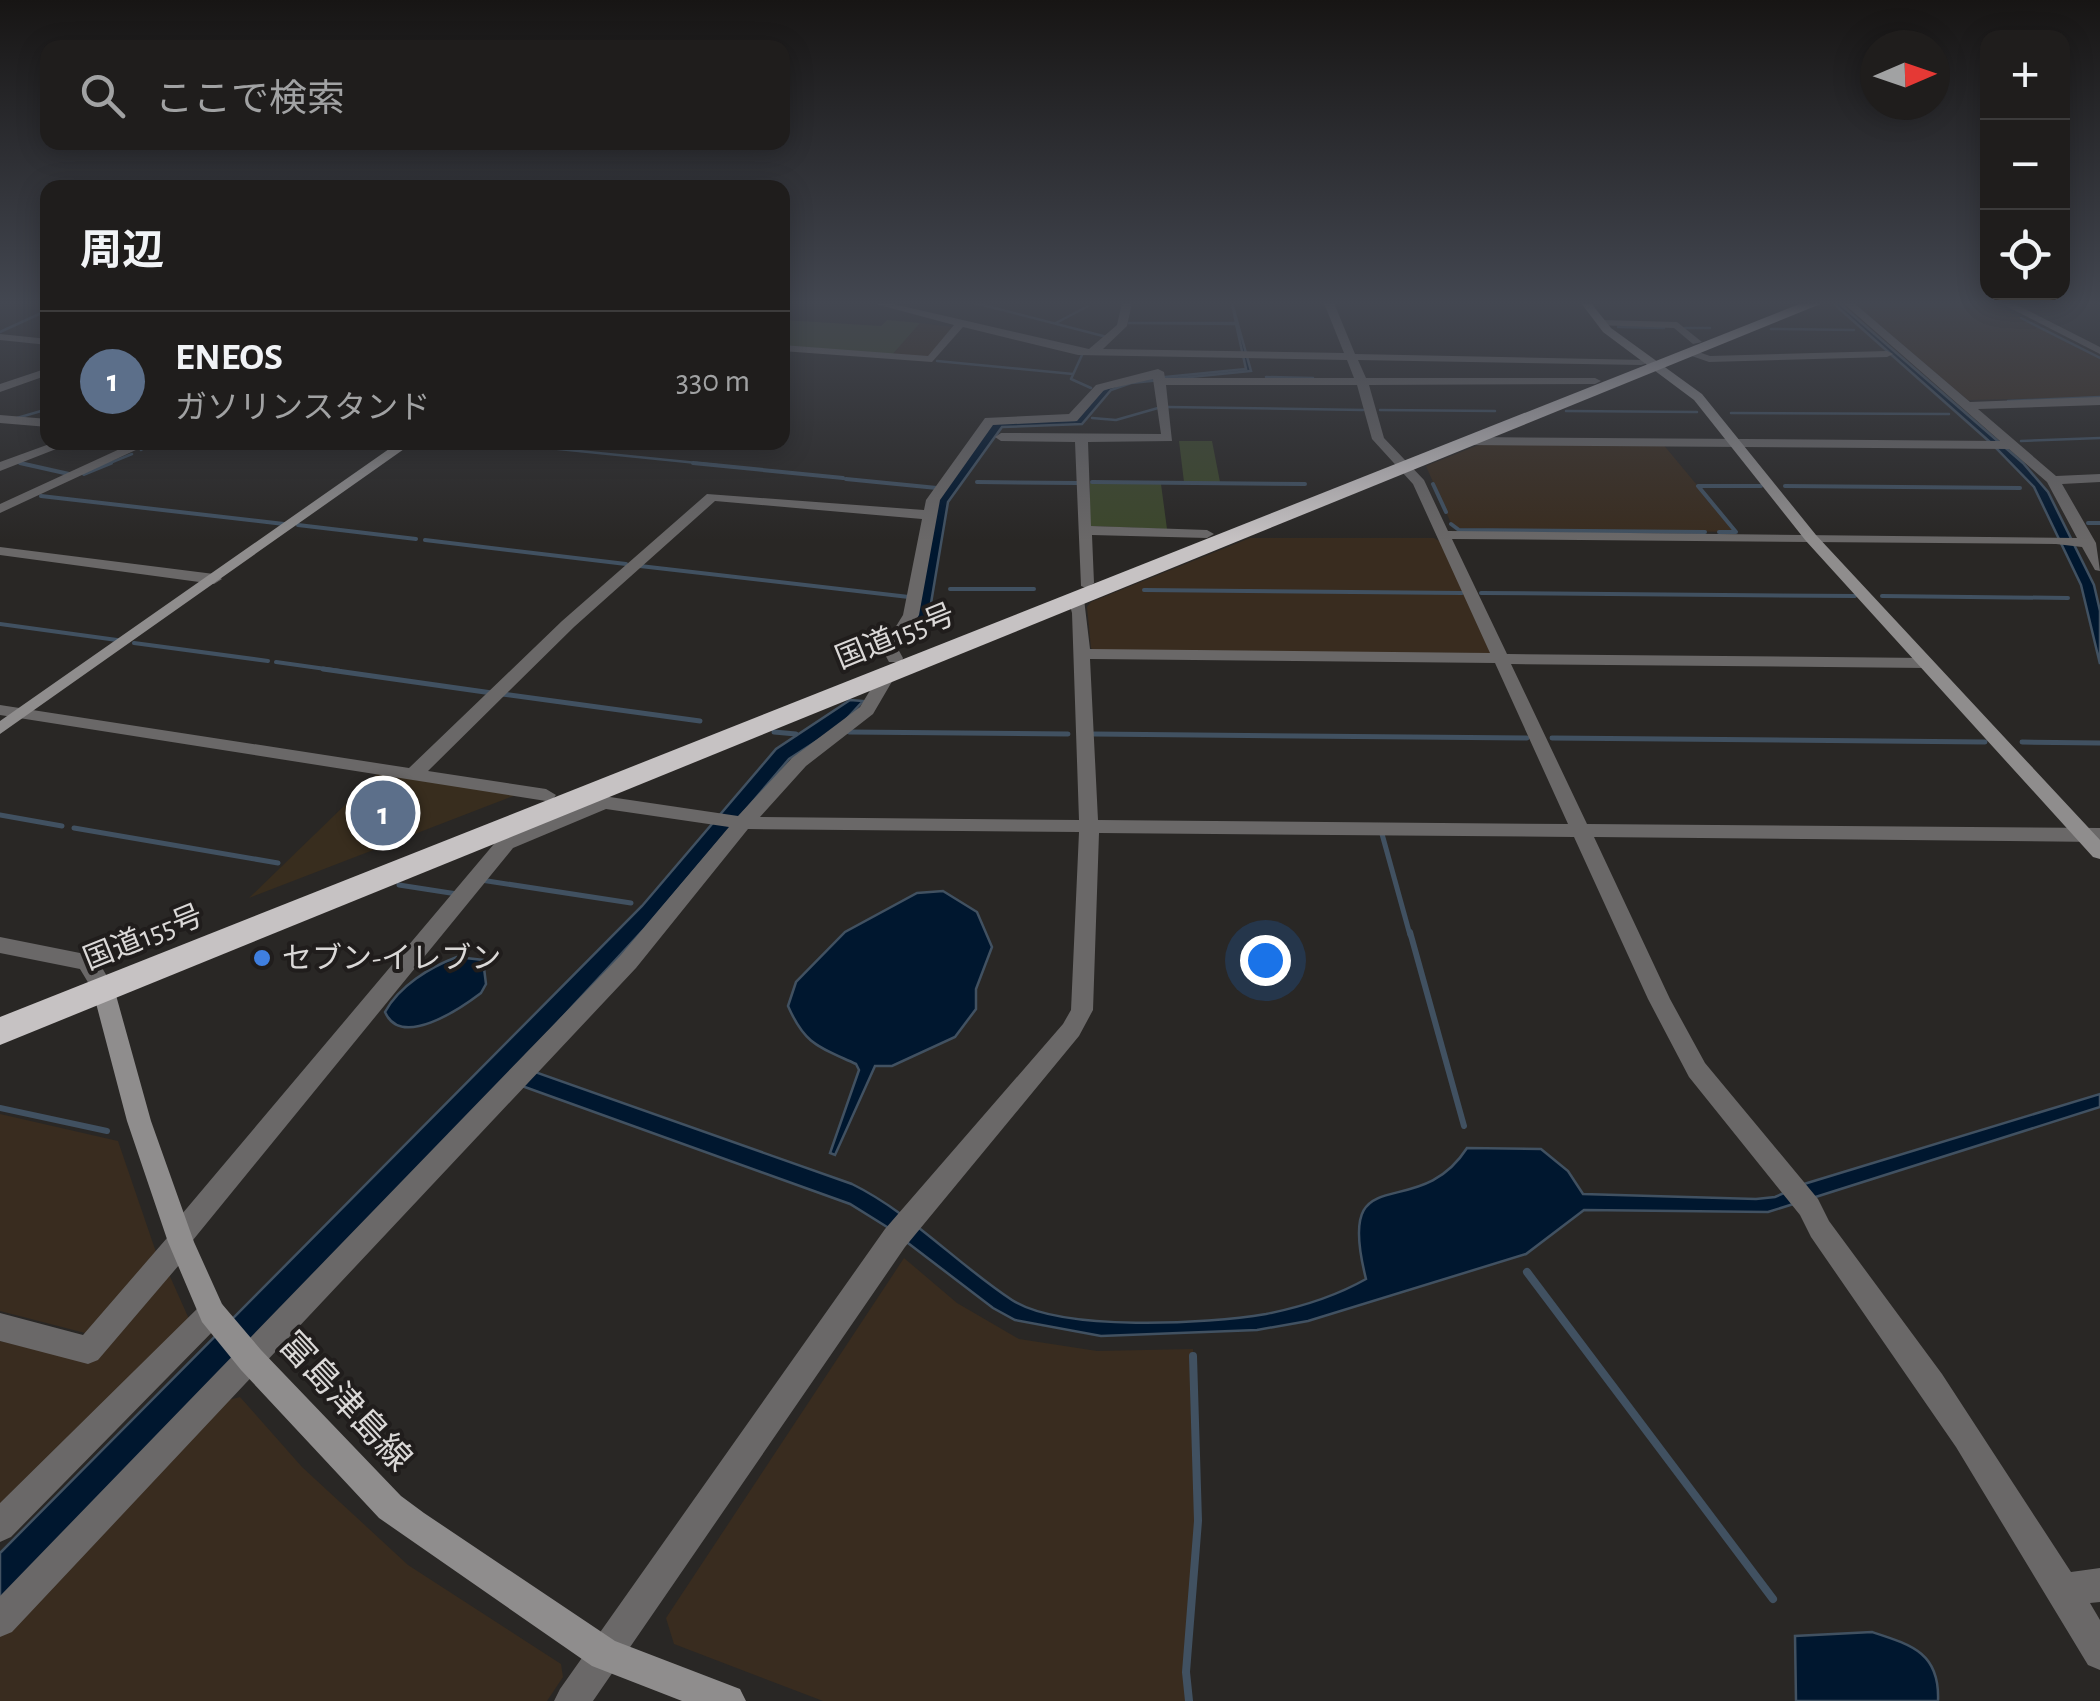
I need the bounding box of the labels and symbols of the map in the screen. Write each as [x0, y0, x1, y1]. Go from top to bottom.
north arrow [1860, 30, 1950, 120]
street label: 国道155号 [831, 599, 959, 674]
pin: 1 [350, 776, 416, 850]
street label: 国道155号 [79, 900, 207, 975]
your location [1240, 935, 1291, 986]
place label: セブン-イレブン [282, 942, 501, 974]
marker: セブン-イレブン [251, 947, 273, 969]
street label: 富島津島線 [272, 1325, 419, 1478]

